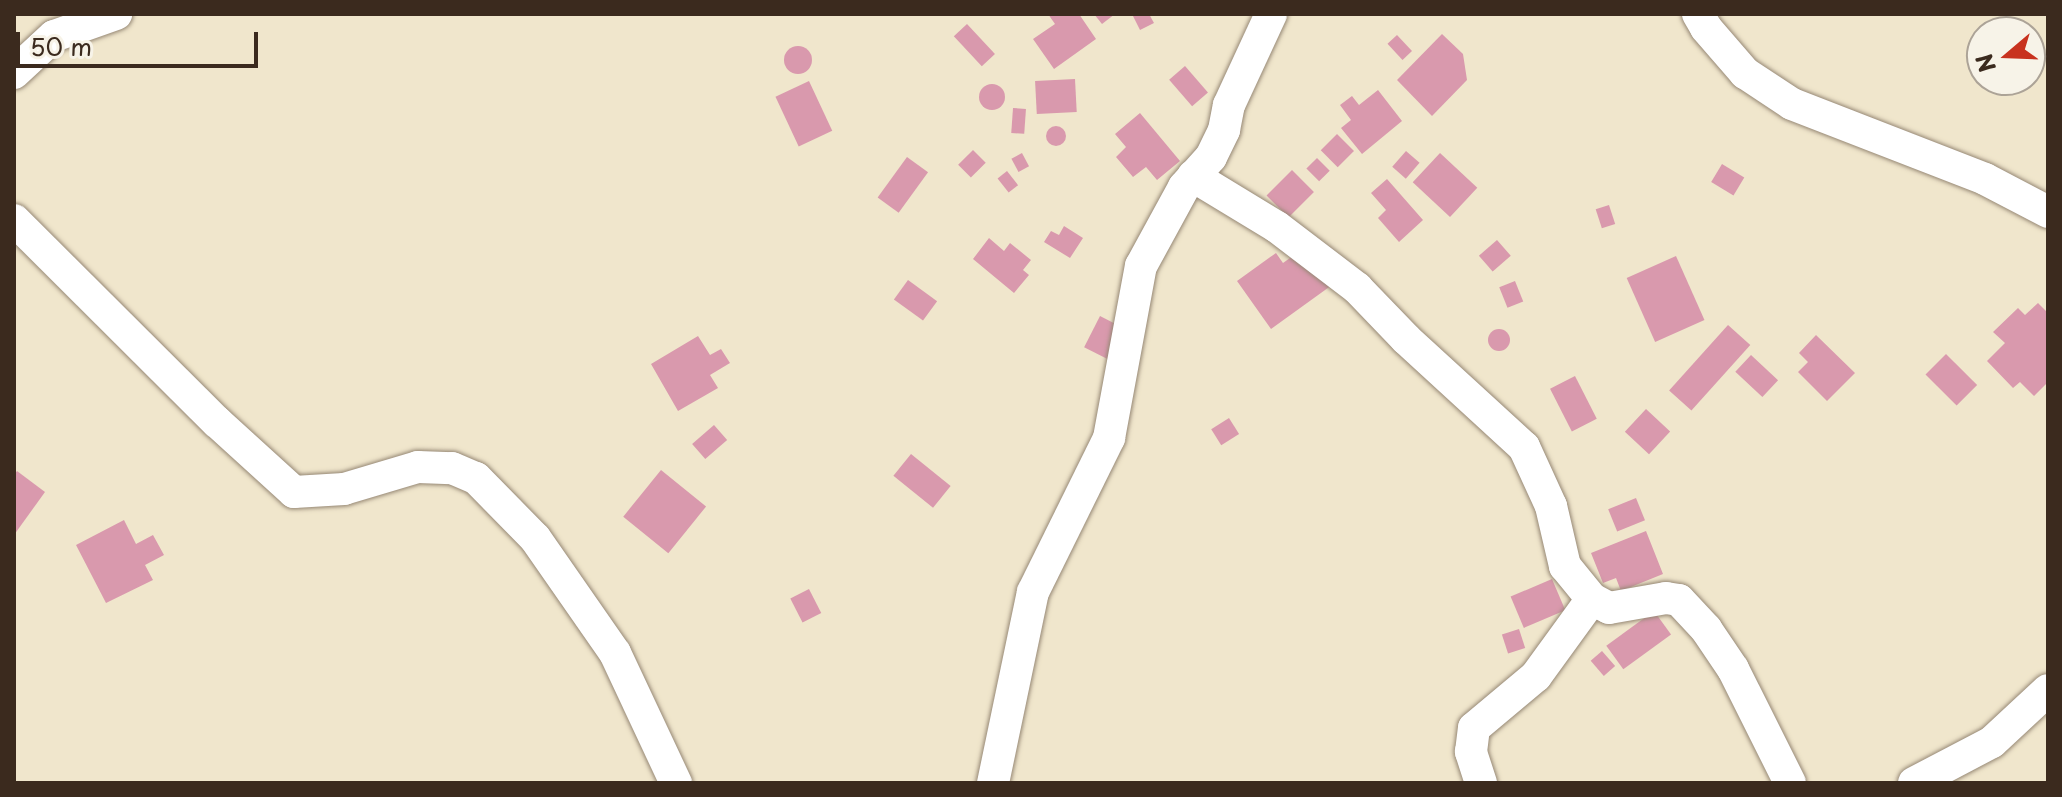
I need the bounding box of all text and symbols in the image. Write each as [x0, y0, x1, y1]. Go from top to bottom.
scale bar [20, 16, 262, 66]
north arrow [1966, 16, 2046, 96]
text: 50 m [30, 28, 92, 64]
text: N [1966, 50, 2003, 77]

